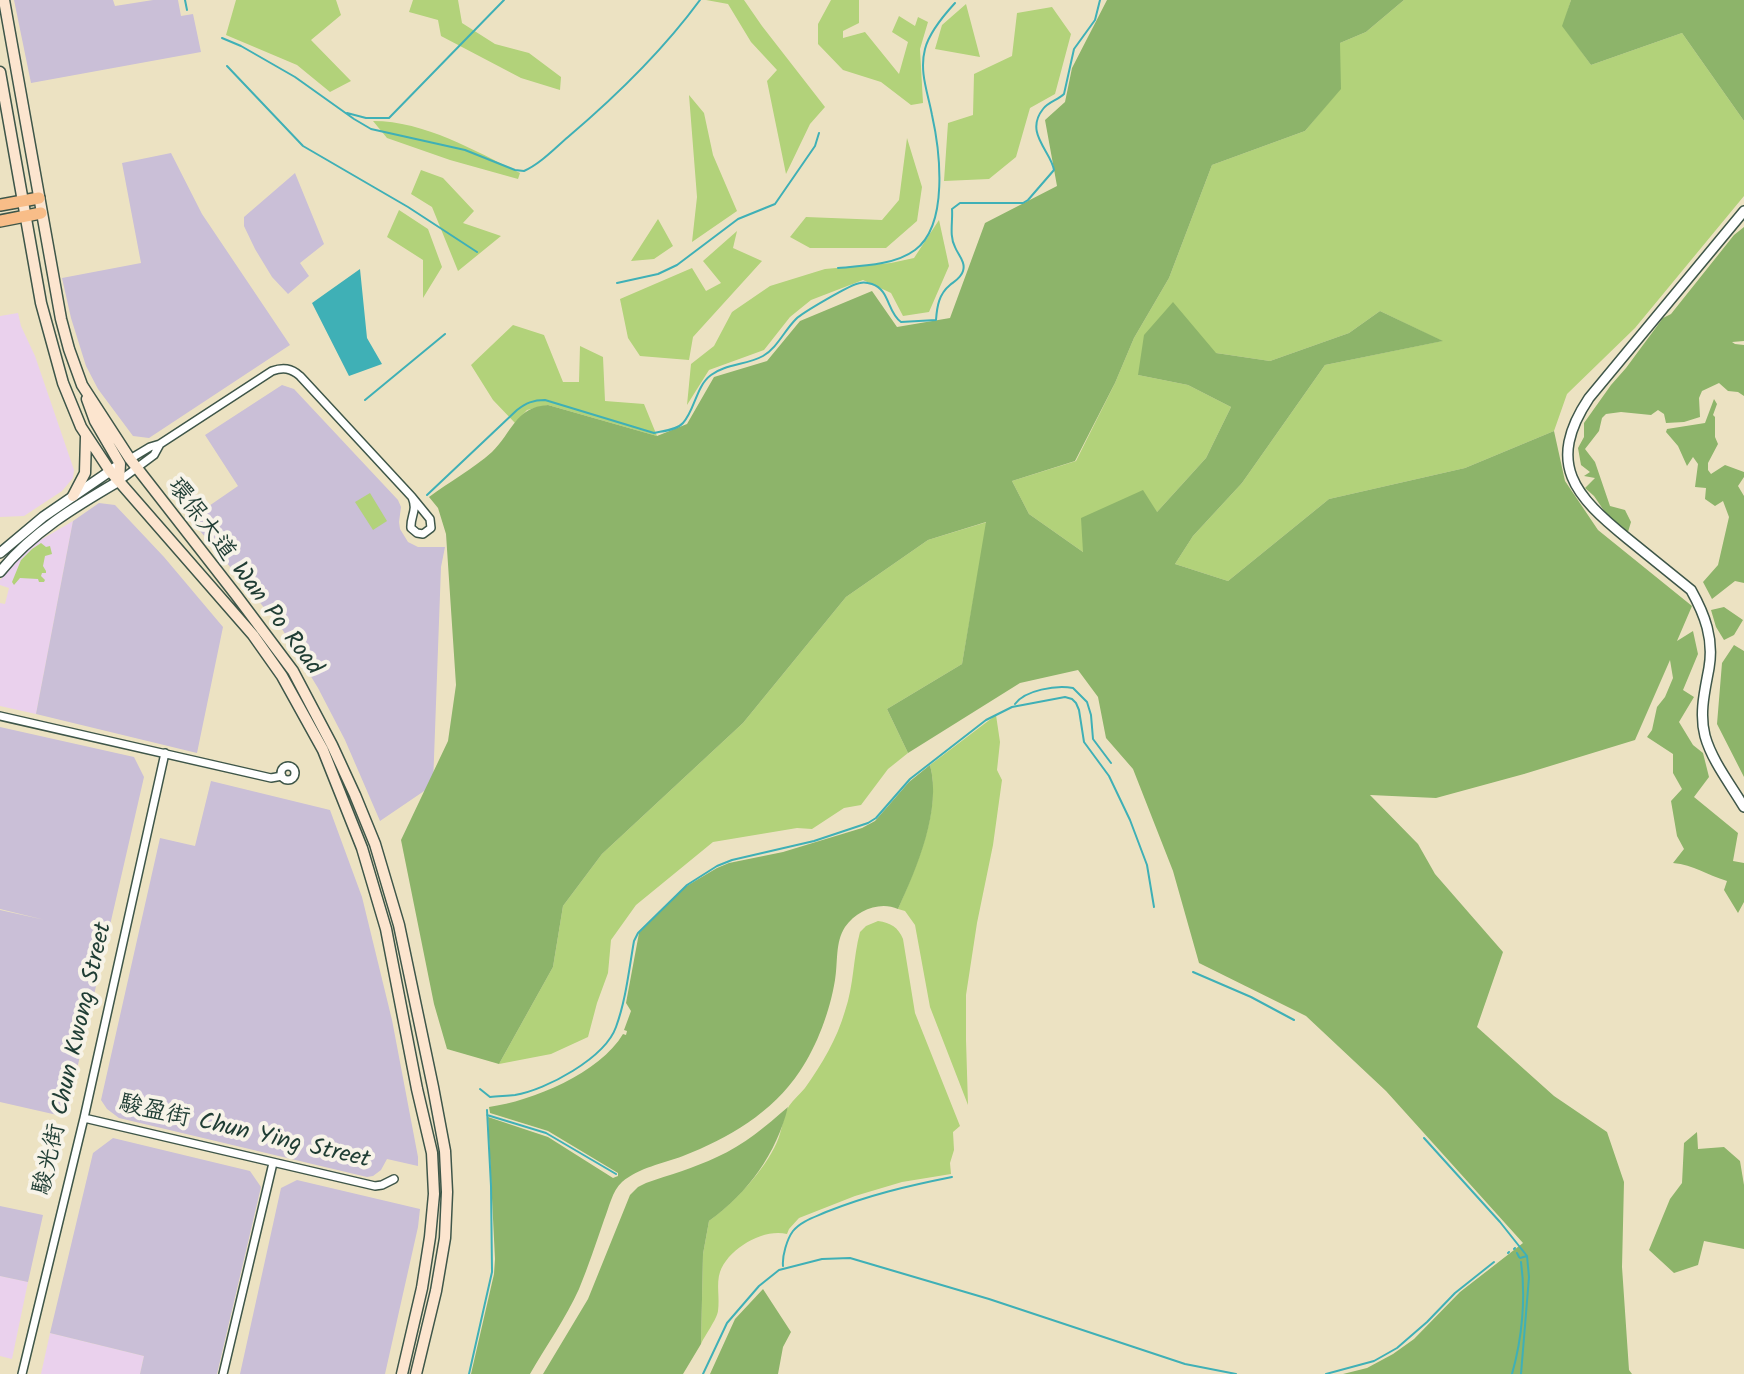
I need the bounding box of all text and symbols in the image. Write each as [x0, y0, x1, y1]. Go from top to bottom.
street label: 環保大道 Wan Po Road [159, 474, 327, 682]
street label: 駿光街 Chun Kwong Street [30, 920, 120, 1198]
street label: 駿盈街 Chun Ying Street [116, 1091, 372, 1177]

